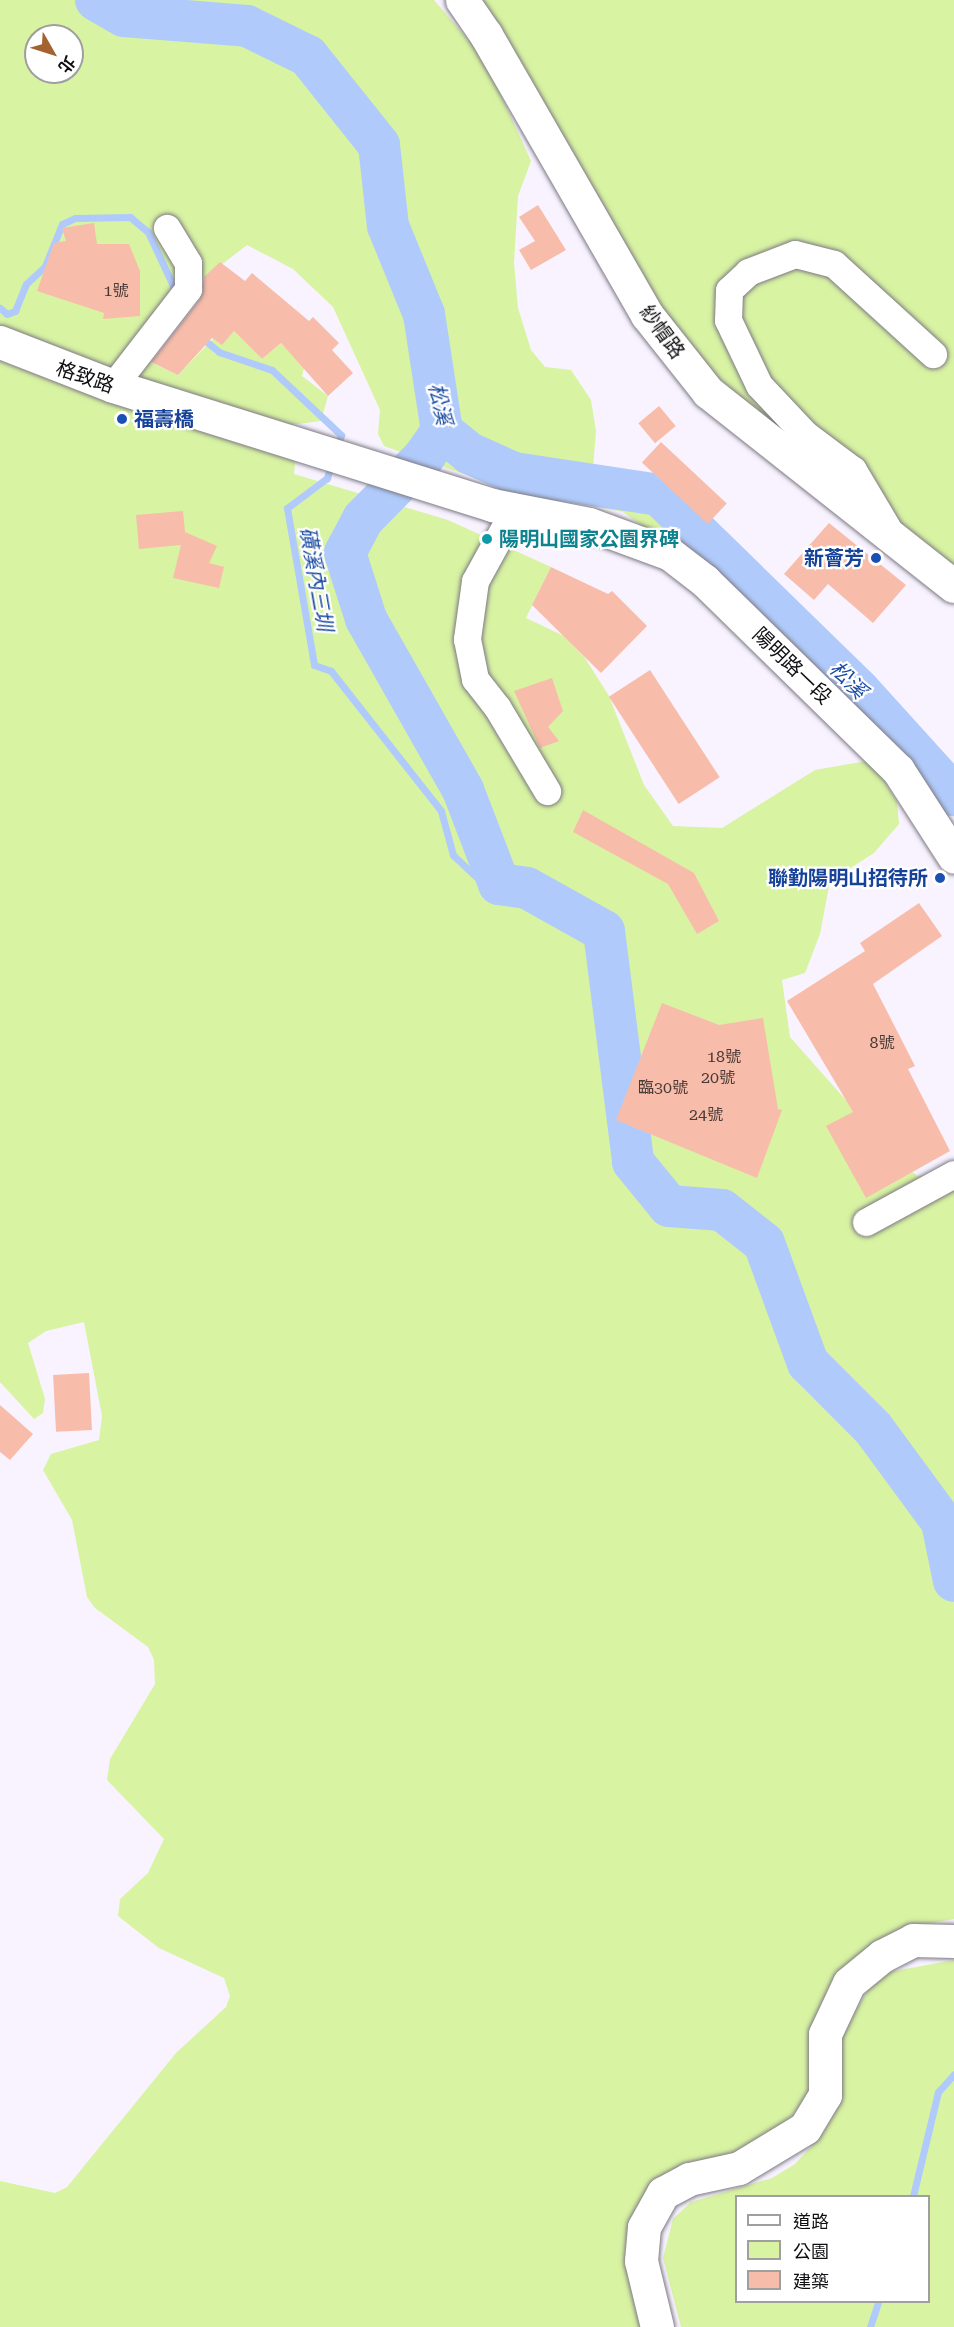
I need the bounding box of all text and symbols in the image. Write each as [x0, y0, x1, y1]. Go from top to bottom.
north arrow [24, 24, 84, 84]
text: 北 [54, 52, 79, 77]
house number: 1號 [104, 281, 128, 301]
street label: 紗帽路 [635, 301, 689, 363]
street label: 格致路 [53, 356, 117, 398]
water label: 松溪 [423, 381, 457, 427]
place label: 福壽橋 [134, 407, 194, 431]
marker: 福壽橋 [115, 412, 129, 426]
water label: 磺溪內三圳 [294, 525, 338, 633]
place label: 陽明山國家公園界碑 [499, 527, 679, 551]
marker: 陽明山國家公園界碑 [480, 532, 494, 546]
place label: 新薈芳 [804, 546, 864, 570]
marker: 新薈芳 [869, 551, 883, 565]
street label: 陽明路一段 [748, 623, 836, 709]
water label: 松溪 [824, 656, 872, 704]
place label: 聯勤陽明山招待所 [768, 866, 928, 890]
marker: 聯勤陽明山招待所 [933, 871, 947, 885]
house number: 8號 [870, 1033, 894, 1053]
house number: 18號 [707, 1047, 741, 1067]
house number: 20號 [701, 1068, 735, 1088]
house number: 臨30號 [638, 1078, 688, 1098]
house number: 24號 [689, 1105, 723, 1125]
legend [735, 2195, 930, 2303]
text: 道路 [793, 2211, 829, 2232]
text: 公園 [793, 2241, 829, 2262]
text: 建築 [793, 2271, 829, 2292]

